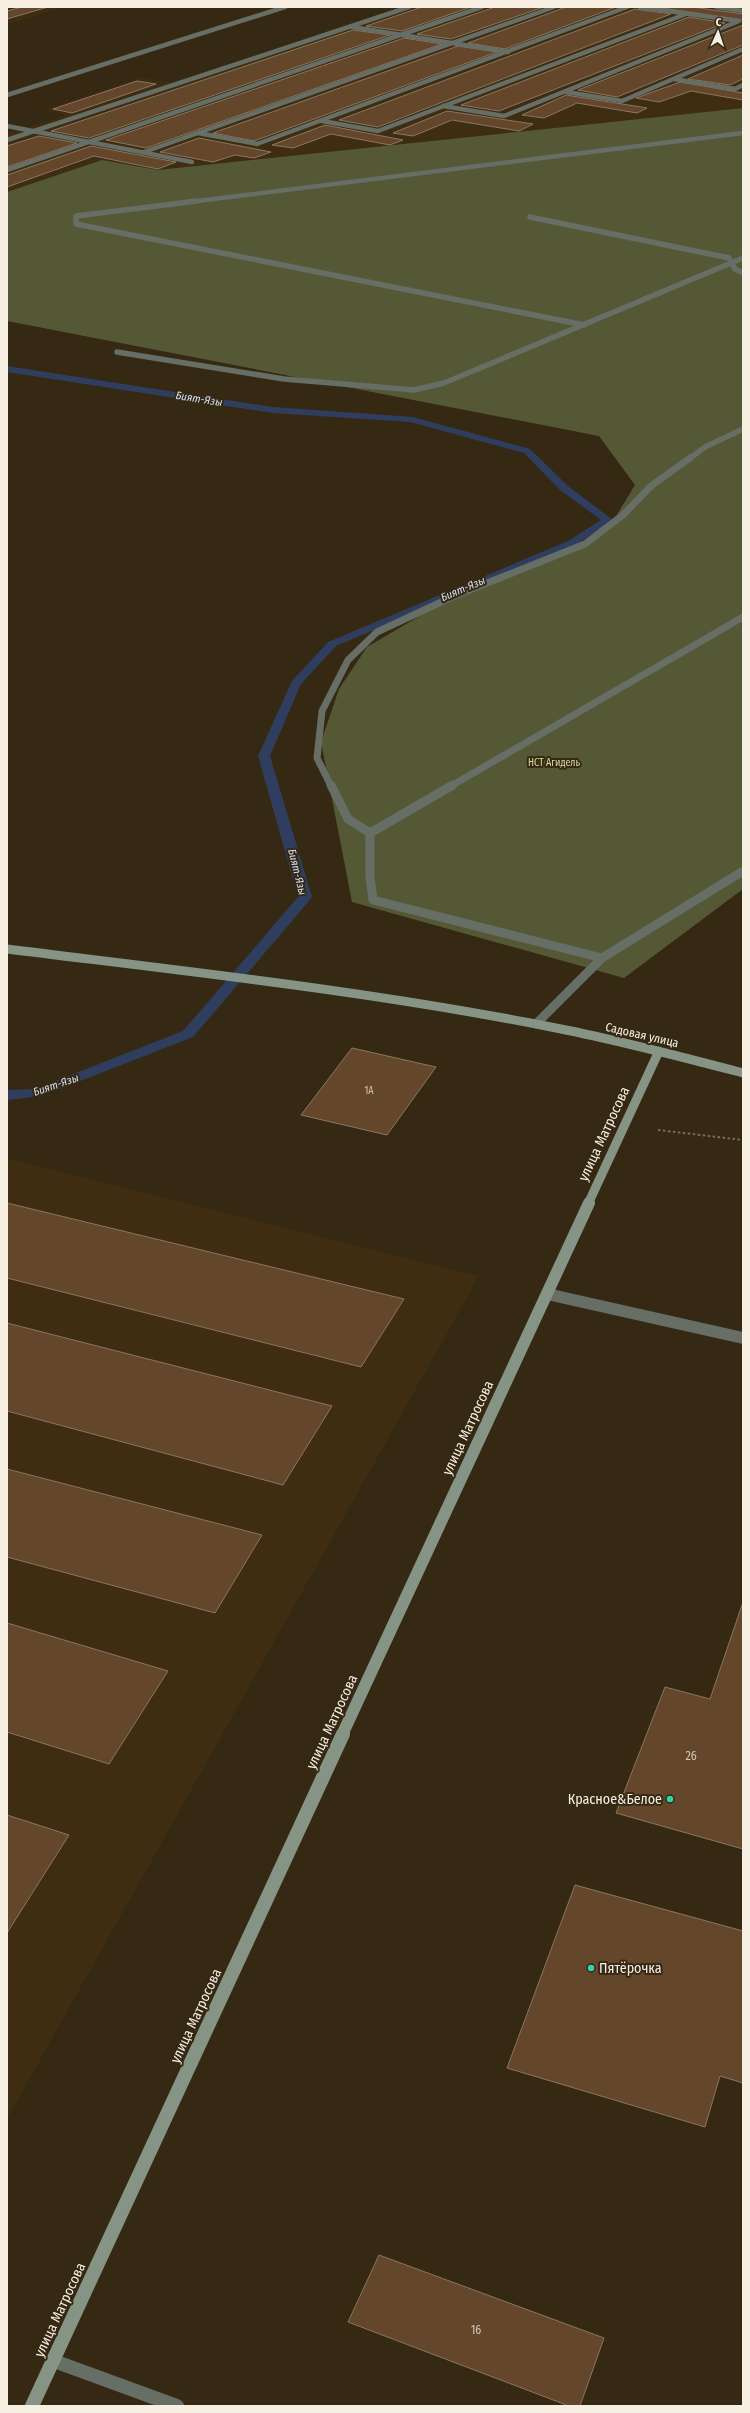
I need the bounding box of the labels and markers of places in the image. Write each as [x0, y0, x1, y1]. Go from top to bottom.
place label: Красное&Белое [568, 1791, 662, 1808]
marker: Красное&Белое [665, 1794, 675, 1804]
place label: Пятёрочка [599, 1960, 662, 1977]
marker: Пятёрочка [586, 1963, 596, 1973]

